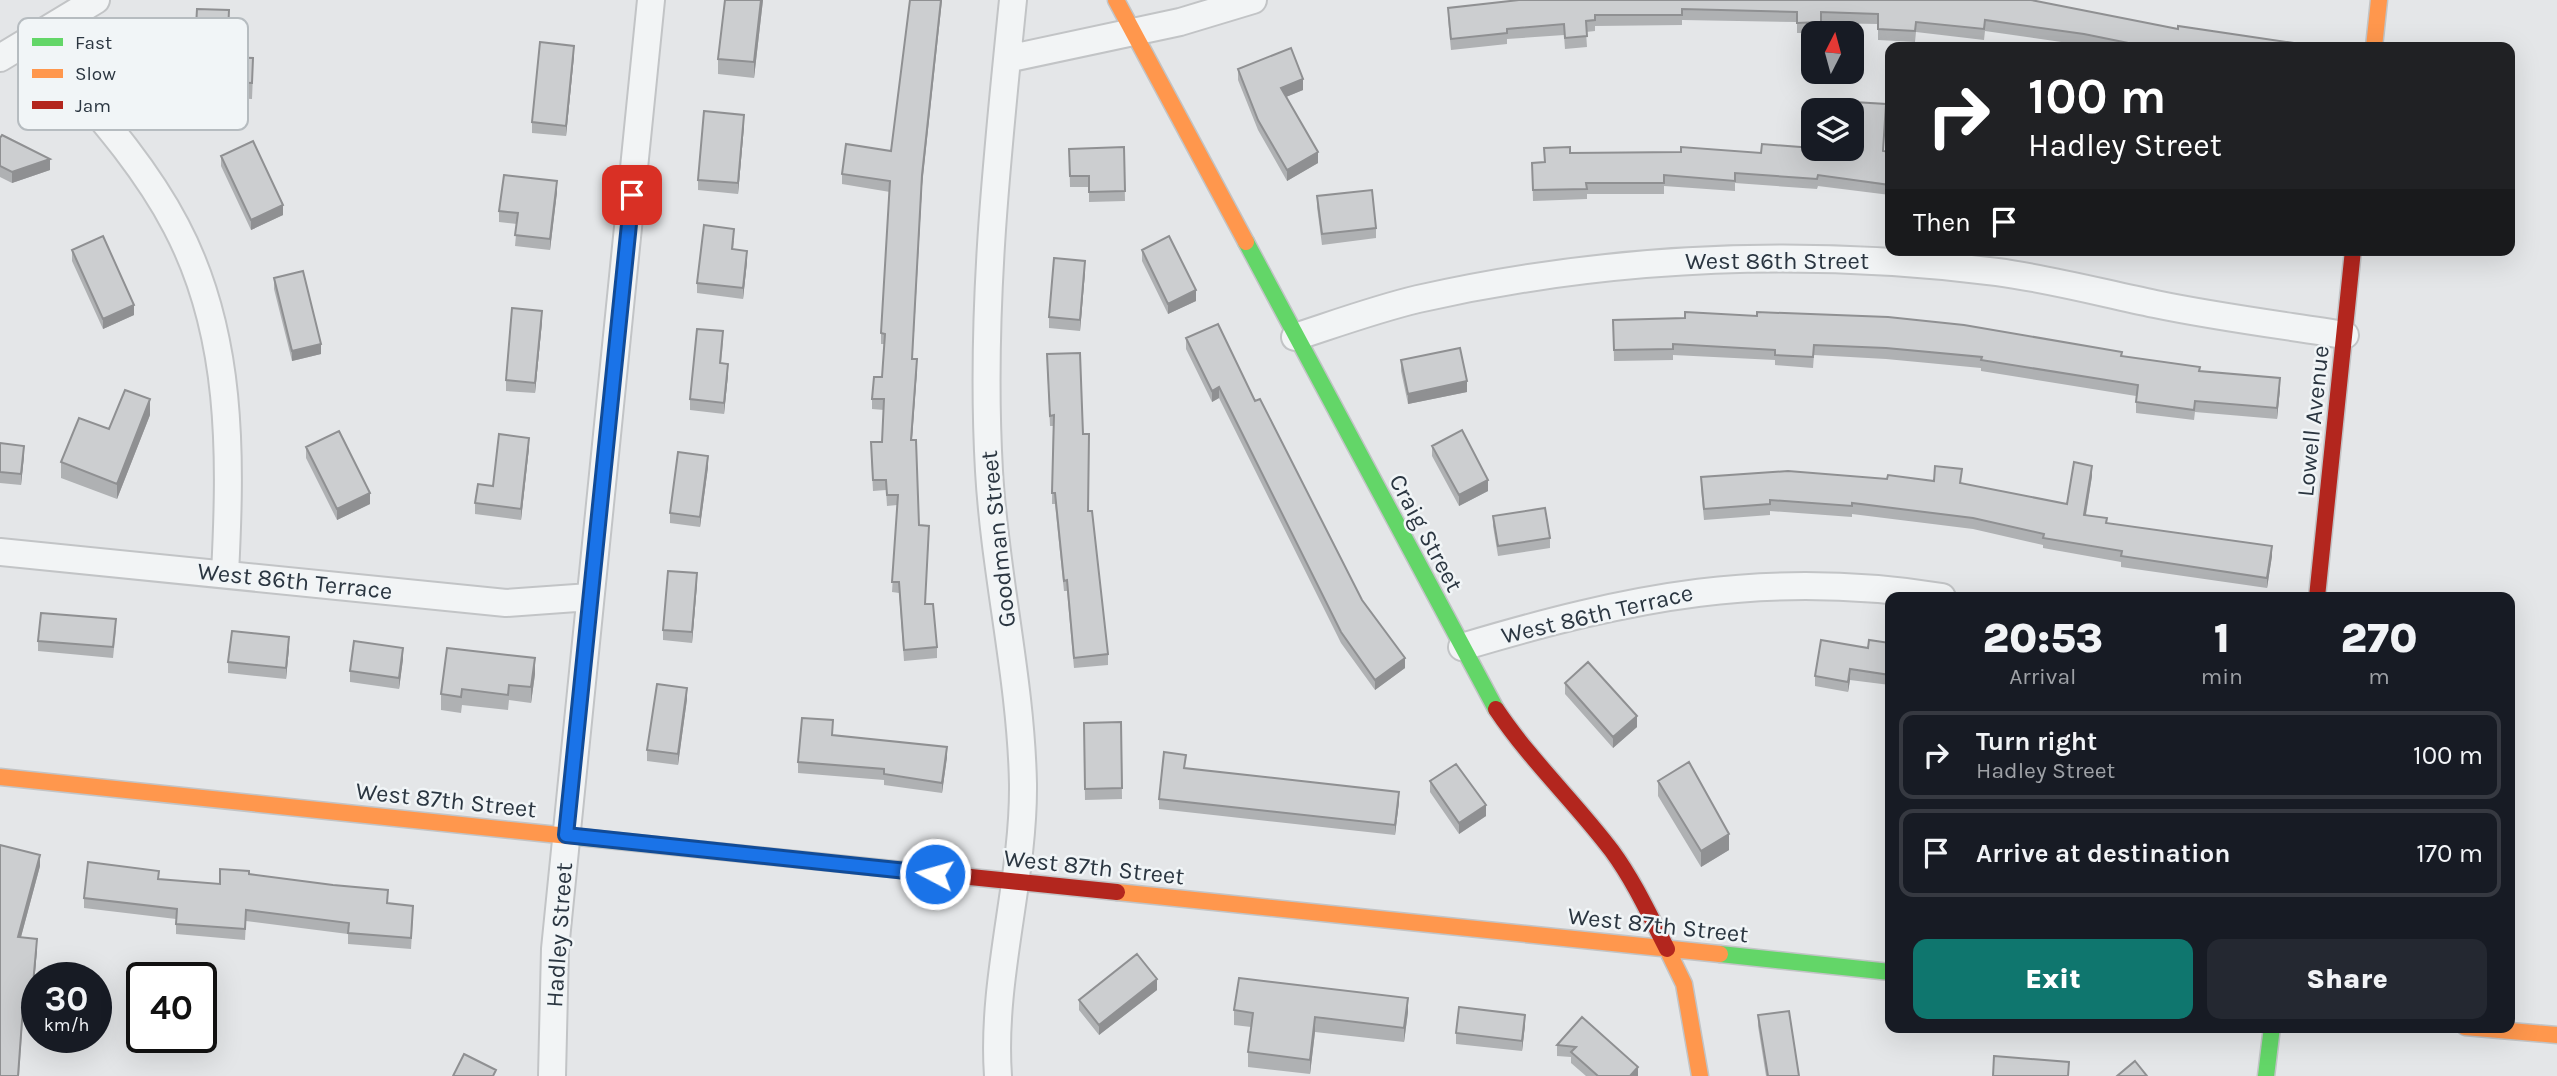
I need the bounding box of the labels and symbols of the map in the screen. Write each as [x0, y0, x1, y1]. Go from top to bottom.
legend [18, 18, 248, 130]
north arrow [1801, 21, 1864, 84]
text: Fast [75, 32, 112, 54]
text: Slow [75, 63, 116, 85]
text: Jam [75, 95, 111, 117]
pin [602, 165, 662, 225]
street label: West 86th Street [1685, 247, 1869, 275]
street label: Lowell Avenue [2291, 344, 2335, 498]
street label: Goodman Street [975, 449, 1021, 629]
street label: Craig Street [1383, 470, 1469, 596]
street label: West 86th Terrace [196, 557, 394, 605]
street label: West 86th Terrace [1498, 578, 1696, 650]
street label: West 87th Street [354, 777, 538, 823]
position arrow [898, 837, 972, 911]
street label: West 87th Street [1002, 844, 1186, 890]
street label: Hadley Street [540, 862, 578, 1008]
street label: West 87th Street [1566, 902, 1750, 948]
speed limit sign: 40 [126, 962, 217, 1053]

